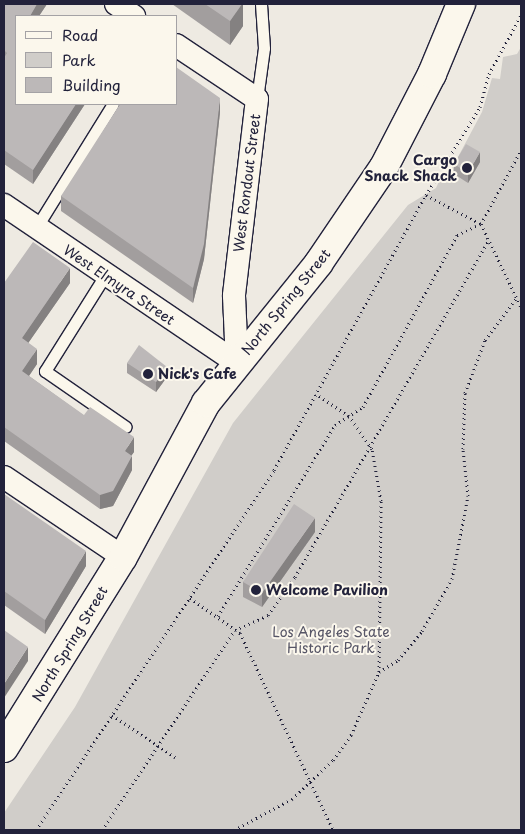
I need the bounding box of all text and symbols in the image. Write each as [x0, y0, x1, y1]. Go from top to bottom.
legend [15, 15, 178, 105]
text: Road [62, 23, 98, 46]
text: Park [62, 48, 96, 71]
text: Building [62, 73, 121, 96]
street label: West Rondout Street [230, 113, 264, 253]
place label: Cargo Snack Shack [365, 152, 457, 184]
marker: Cargo Snack Shack [461, 162, 473, 174]
street label: West Elmyra Street [60, 241, 178, 329]
street label: North Spring Street [238, 245, 334, 359]
place label: Nick's Cafe [158, 366, 237, 382]
marker: Nick's Cafe [142, 368, 154, 380]
place label: Welcome Pavilion [266, 582, 388, 598]
street label: North Spring Street [28, 583, 112, 705]
marker: Welcome Pavilion [250, 584, 262, 596]
park label: Los Angeles State Historic Park [271, 624, 391, 656]

